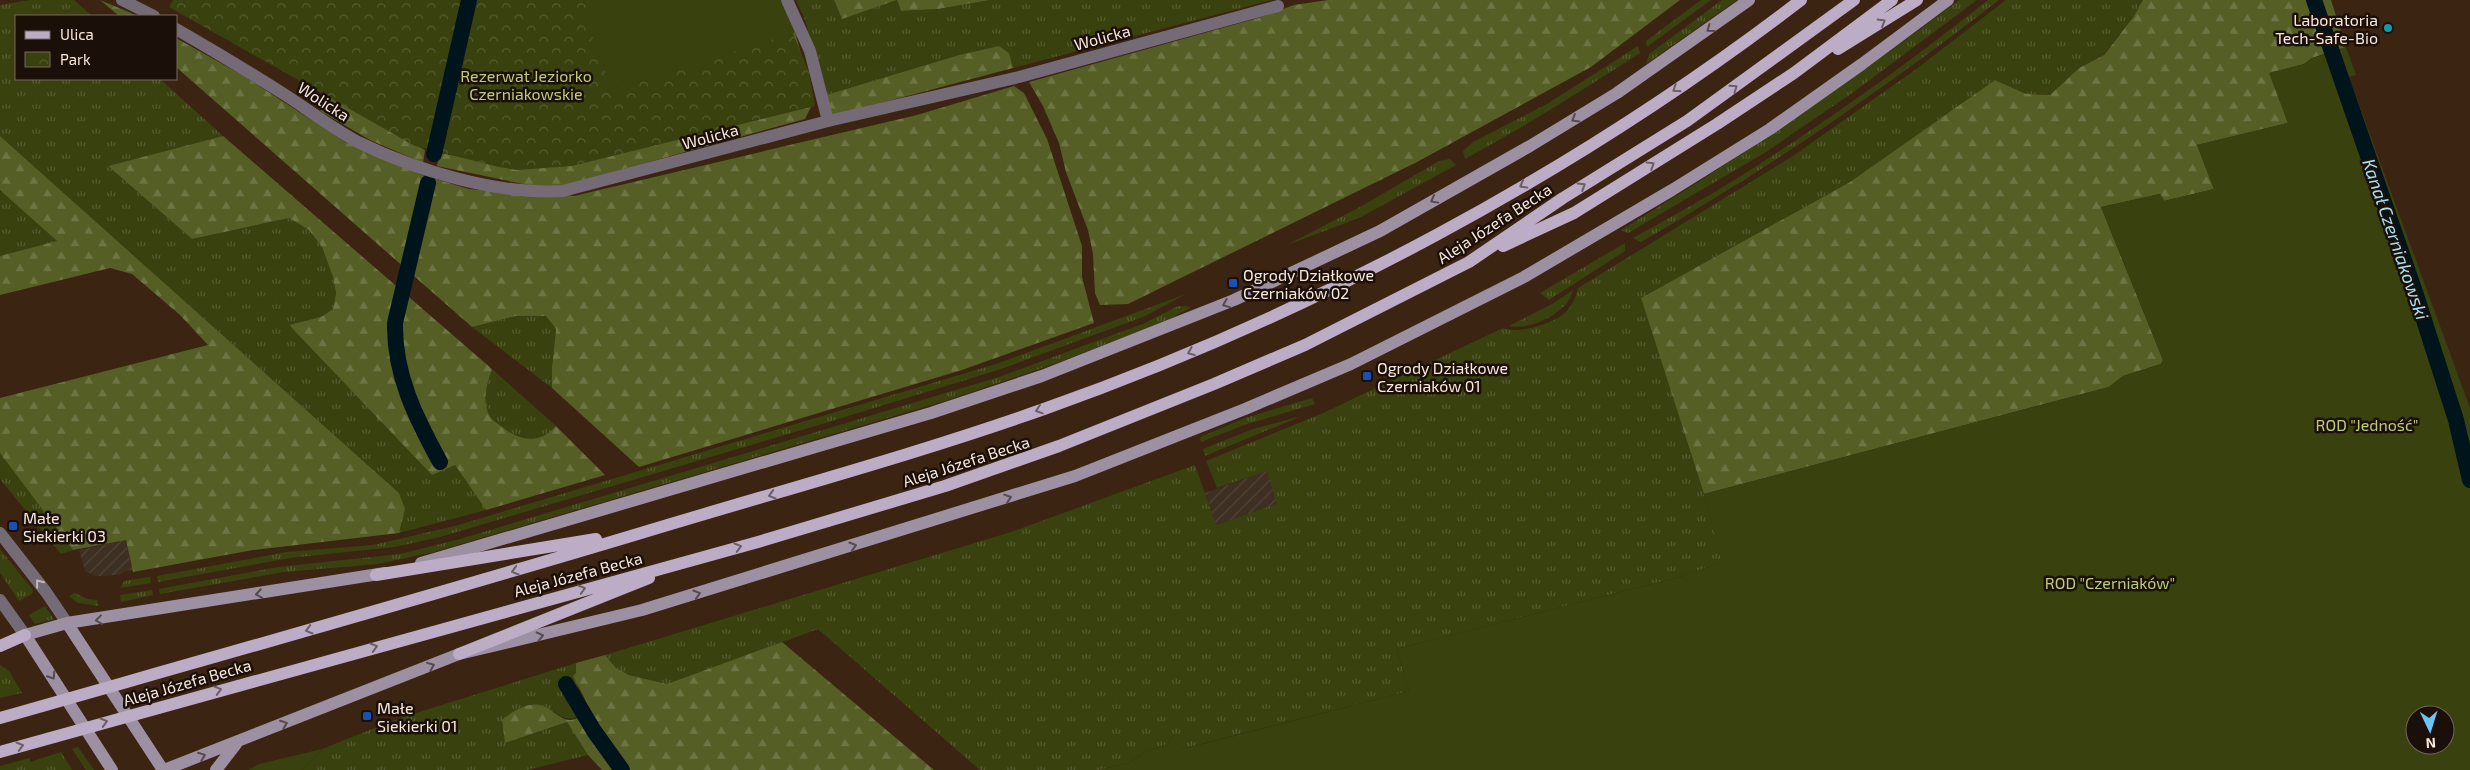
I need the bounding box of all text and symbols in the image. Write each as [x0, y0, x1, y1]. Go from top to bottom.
place label: Laboratoria Tech-Safe-Bio [2275, 10, 2378, 47]
legend [15, 15, 178, 80]
one-way arrow [1876, 19, 1885, 29]
street label: Wolicka [1072, 20, 1132, 54]
marker: Laboratoria Tech-Safe-Bio [2382, 22, 2394, 34]
one-way arrow [1707, 23, 1716, 31]
text: Ulica [60, 25, 94, 43]
text: Park [60, 50, 91, 68]
park label: Rezerwat Jeziorko Czerniakowskie [460, 66, 592, 103]
street label: Wolicka [295, 77, 353, 125]
one-way arrow [1672, 83, 1681, 92]
one-way arrow [1728, 85, 1737, 94]
one-way arrow [1571, 112, 1580, 122]
street label: Wolicka [680, 119, 740, 153]
water label: Kanał Czerniakowski [2358, 156, 2434, 323]
one-way arrow [1646, 162, 1655, 171]
one-way arrow [1520, 178, 1529, 188]
street label: Aleja Józefa Becka [1433, 179, 1555, 268]
one-way arrow [1577, 182, 1586, 192]
one-way arrow [1430, 194, 1439, 204]
place label: Ogrody Działkowe Czerniaków 02 [1243, 265, 1374, 302]
marker: Ogrody Działkowe Czerniaków 02 [1227, 277, 1239, 289]
one-way arrow [1222, 297, 1231, 308]
one-way arrow [1187, 346, 1196, 356]
place label: Ogrody Działkowe Czerniaków 01 [1377, 358, 1508, 395]
marker: Ogrody Działkowe Czerniaków 01 [1361, 370, 1373, 382]
one-way arrow [1036, 405, 1044, 415]
park label: ROD "Jedność" [2316, 415, 2418, 434]
street label: Aleja Józefa Becka [900, 432, 1032, 491]
one-way arrow [768, 489, 776, 500]
one-way arrow [1003, 494, 1011, 504]
place label: Małe Siekierki 03 [23, 508, 106, 545]
marker: Małe Siekierki 03 [7, 520, 19, 532]
one-way arrow [734, 542, 743, 553]
one-way arrow [848, 542, 856, 552]
street label: Aleja Józefa Becka [512, 548, 645, 601]
one-way arrow [512, 565, 520, 575]
park label: ROD "Czerniaków" [2045, 573, 2175, 592]
one-way arrow [37, 580, 45, 589]
one-way arrow [577, 585, 585, 595]
one-way arrow [255, 588, 263, 598]
one-way arrow [692, 589, 701, 599]
one-way arrow [94, 614, 103, 624]
one-way arrow [305, 625, 313, 635]
one-way arrow [536, 631, 545, 642]
one-way arrow [370, 642, 378, 652]
street label: Aleja Józefa Becka [121, 655, 253, 710]
one-way arrow [426, 661, 435, 672]
one-way arrow [45, 671, 55, 680]
one-way arrow [213, 686, 221, 696]
place label: Małe Siekierki 01 [377, 698, 457, 735]
north arrow [2405, 705, 2455, 755]
marker: Małe Siekierki 01 [361, 710, 373, 722]
one-way arrow [100, 718, 108, 728]
one-way arrow [280, 720, 288, 730]
text: N [2425, 735, 2437, 752]
one-way arrow [16, 741, 25, 752]
one-way arrow [197, 752, 206, 762]

